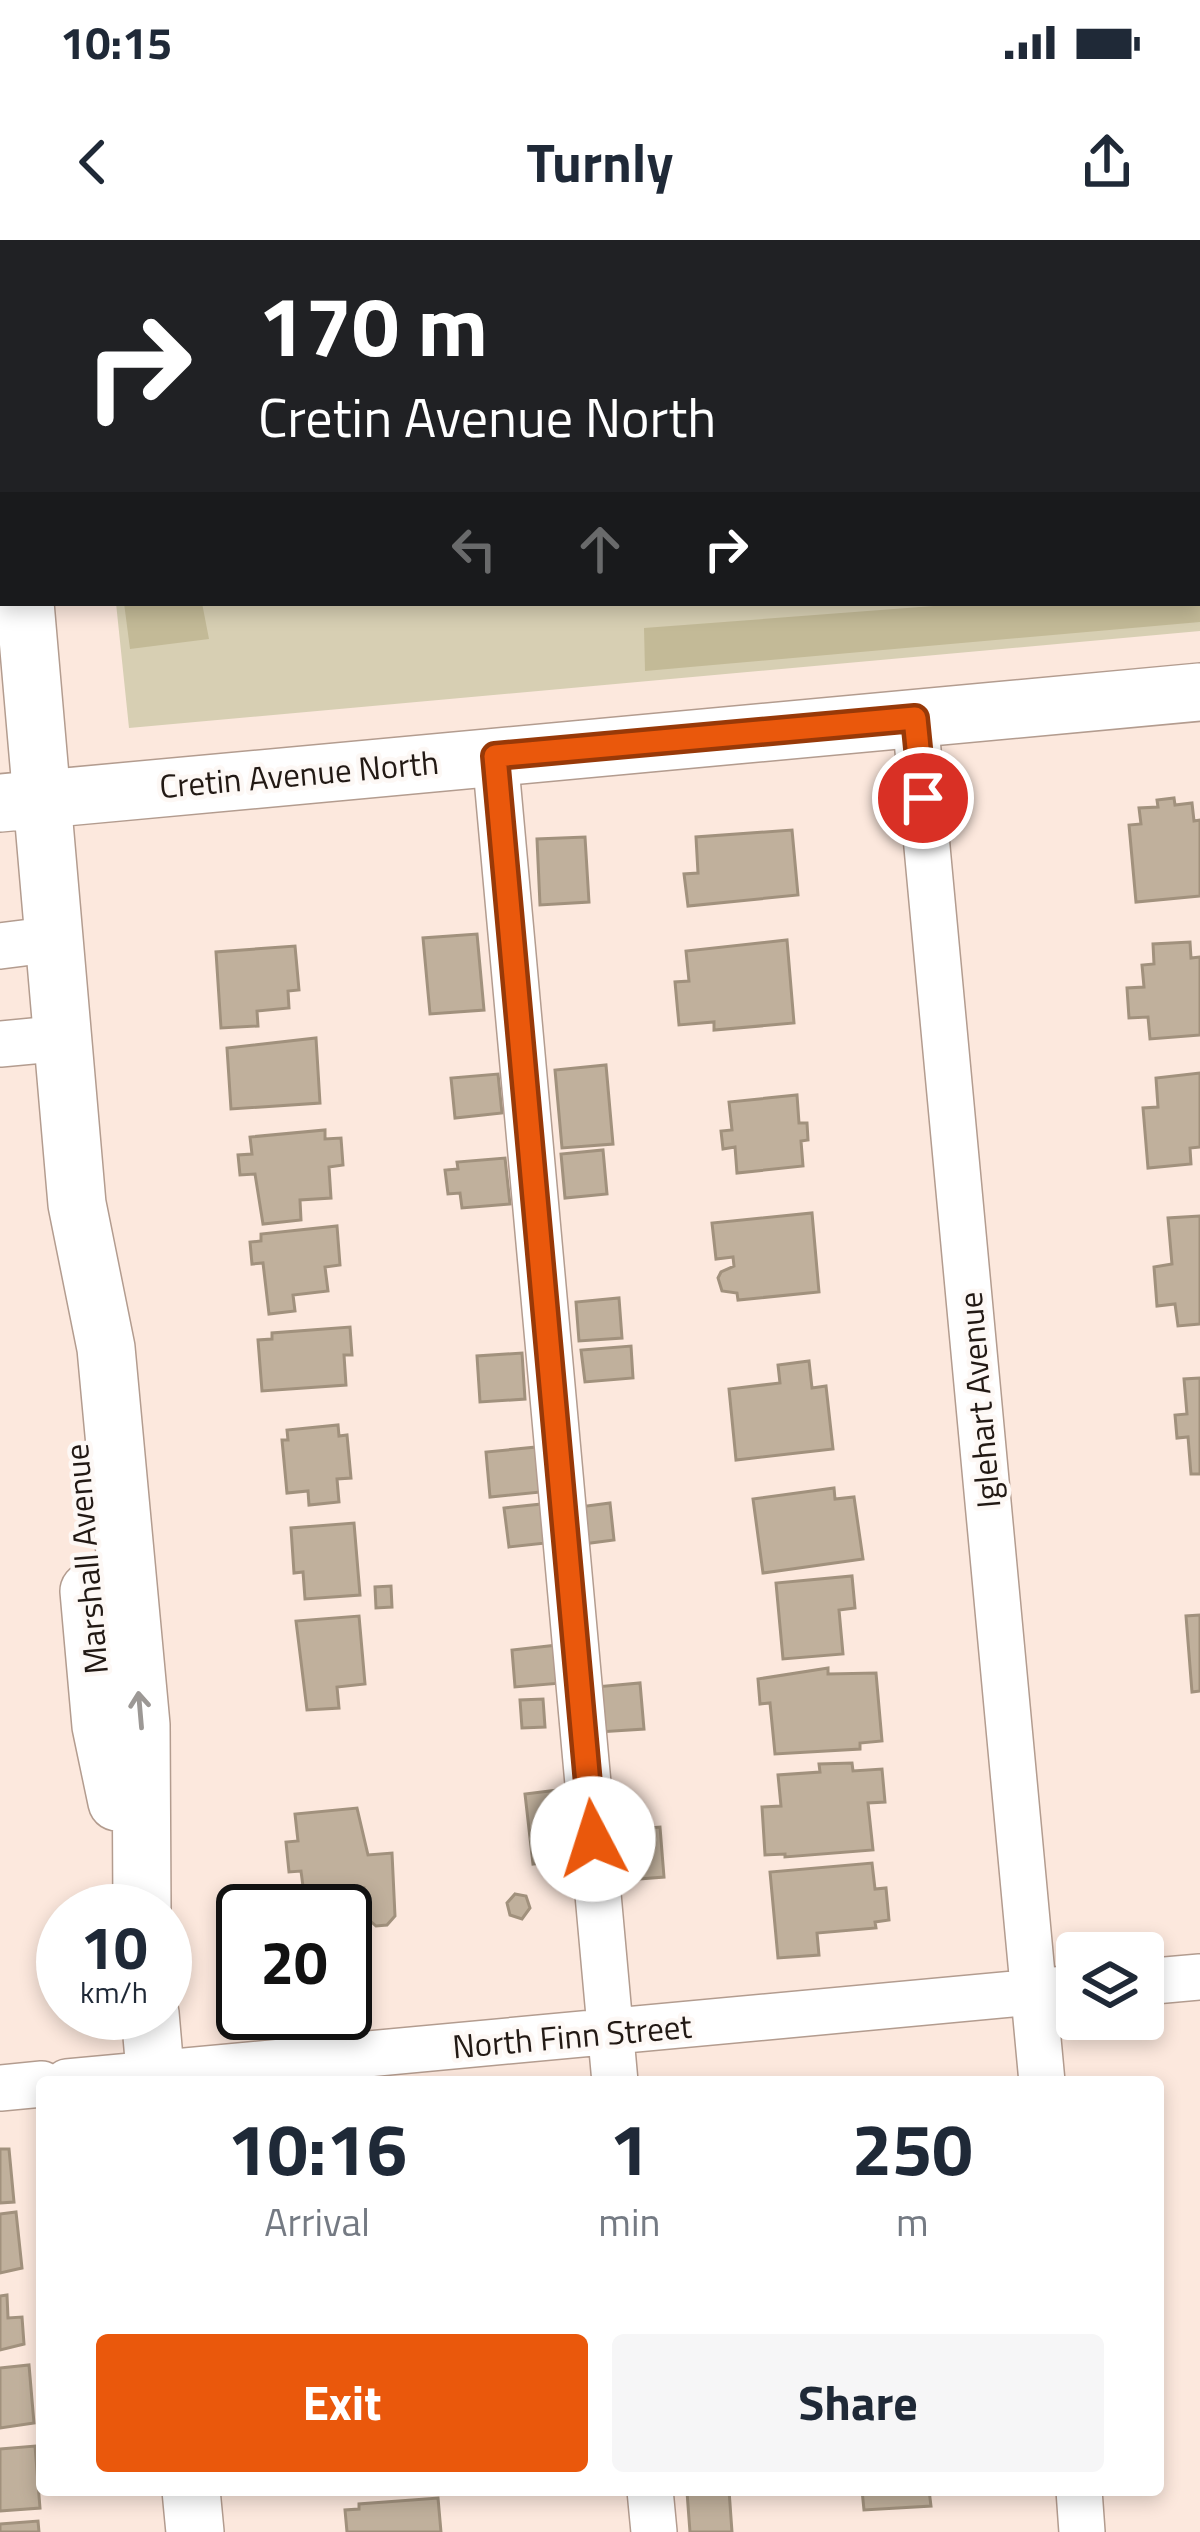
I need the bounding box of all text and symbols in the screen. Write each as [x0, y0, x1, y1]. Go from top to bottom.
text: 10:15 [60, 8, 172, 76]
text: Turnly [527, 121, 673, 203]
icon: back [60, 129, 126, 195]
icon: share [1074, 129, 1140, 195]
text: 170 m [258, 261, 488, 389]
icon: right [60, 288, 216, 444]
text: Cretin Avenue North [258, 376, 716, 458]
icon: left [441, 516, 507, 582]
icon: ahead [567, 516, 633, 582]
icon: right [693, 516, 759, 582]
street label: Cretin Avenue North [157, 737, 441, 811]
pin [872, 747, 974, 849]
icon: arrive [890, 765, 956, 831]
street label: Iglehart Avenue [945, 1290, 1013, 1510]
street label: Marshall Avenue [51, 1442, 121, 1676]
one-way arrow [128, 1691, 151, 1730]
position arrow [530, 1776, 656, 1902]
speed limit sign: 20 [216, 1884, 372, 2040]
text: 10 [80, 1901, 148, 1992]
map controls [1056, 1932, 1164, 2040]
button: layers [1056, 1932, 1164, 2040]
text: km/h [80, 1969, 148, 2015]
street label: North Finn Street [450, 2001, 694, 2071]
text: 10:16 [227, 2093, 407, 2203]
text: 1 [609, 2093, 650, 2203]
text: 250 [852, 2093, 973, 2203]
text: Arrival [264, 2192, 370, 2251]
text: min [598, 2192, 660, 2251]
text: m [896, 2192, 928, 2251]
button: Exit [96, 2334, 588, 2472]
button: Share [612, 2334, 1104, 2472]

